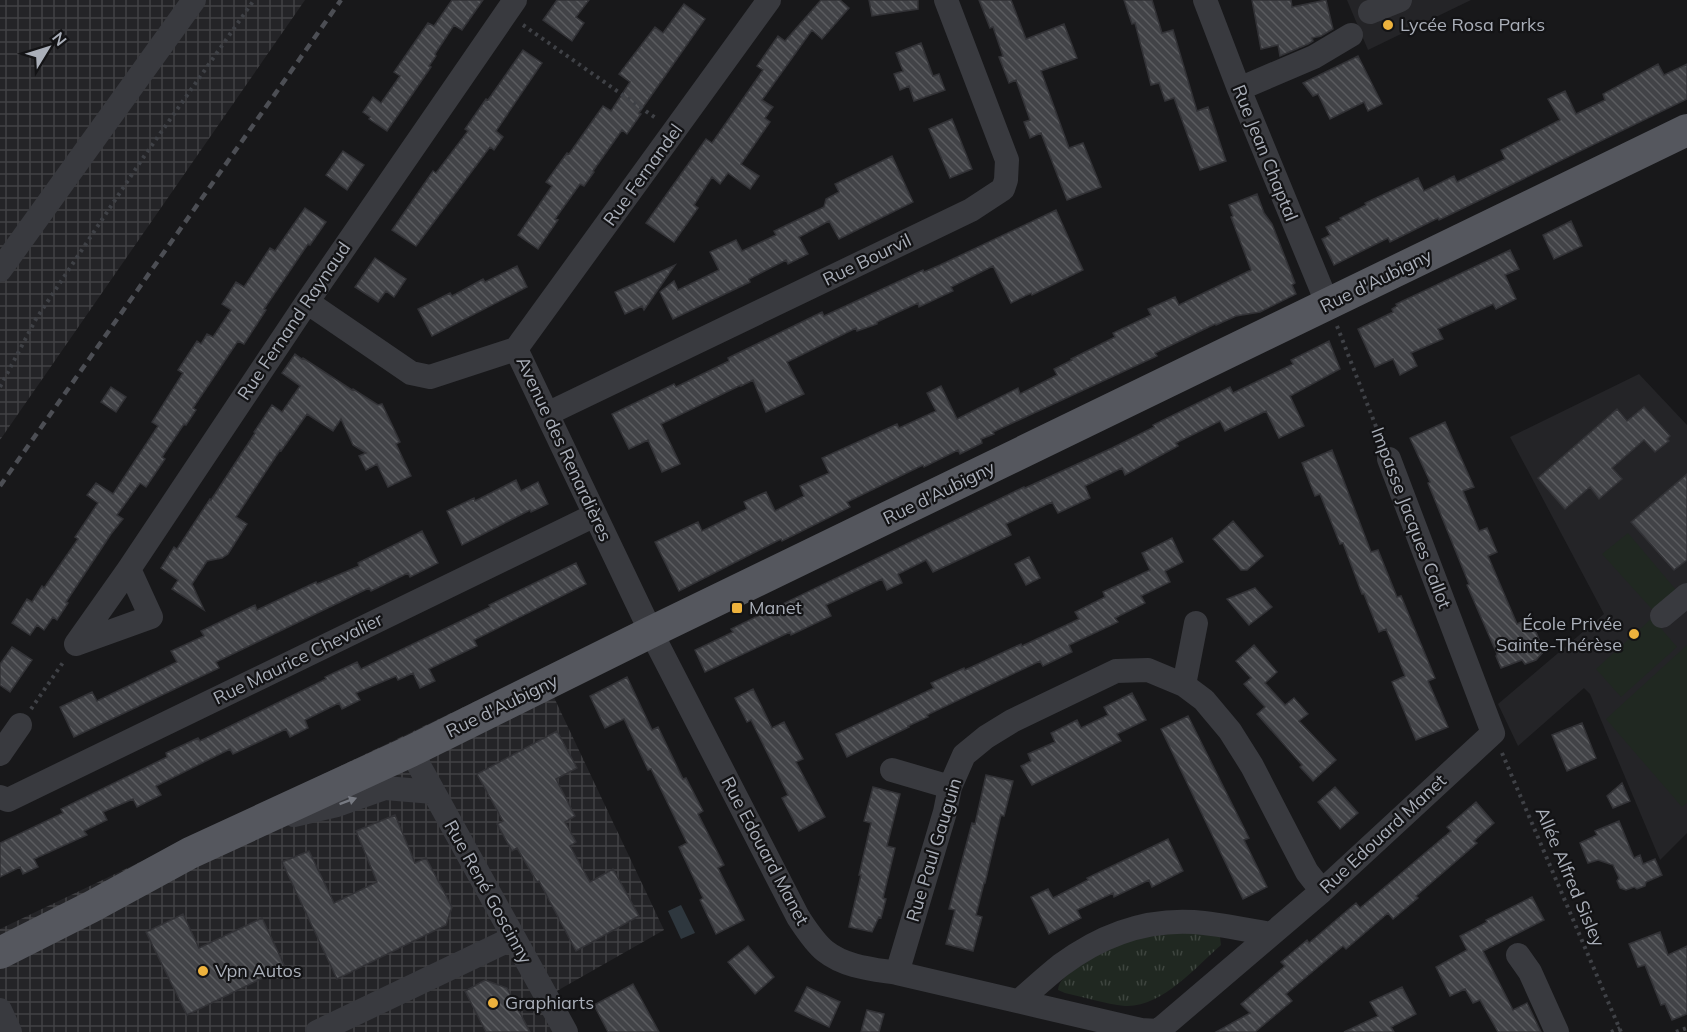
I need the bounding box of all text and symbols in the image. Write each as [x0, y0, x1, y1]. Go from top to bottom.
place label: Lycée Rosa Parks [1400, 13, 1545, 36]
north arrow [18, 18, 78, 78]
marker: Lycée Rosa Parks [1381, 18, 1395, 32]
text: N [48, 28, 71, 50]
street label: Rue Jean Chaptal [1228, 81, 1303, 224]
street label: Rue Fernandel [598, 119, 687, 230]
street label: Rue Bourvil [819, 228, 915, 291]
street label: Rue Fernand Raynaud [232, 237, 355, 404]
street label: Rue d'Aubigny [1316, 243, 1436, 318]
street label: Avenue des Renardières [511, 353, 617, 545]
street label: Impasse Jacques Callot [1366, 424, 1457, 612]
street label: Rue d'Aubigny [879, 455, 999, 530]
place label: Manet [749, 596, 802, 619]
marker: Manet [730, 601, 744, 615]
street label: Rue Maurice Chevalier [209, 607, 387, 710]
place label: École Privée Sainte-Thérèse [1496, 612, 1622, 656]
marker: École Privée Sainte-Thérèse [1627, 627, 1641, 641]
street label: Rue d'Aubigny [442, 668, 562, 743]
street label: Rue Edouard Manet [1315, 769, 1451, 898]
street label: Rue Edouard Manet [717, 773, 814, 929]
street label: Rue Paul Gauguin [901, 775, 966, 925]
one-way arrow [339, 796, 357, 806]
street label: Allée Alfred Sisley [1531, 804, 1610, 950]
street label: Rue René Goscinny [439, 816, 538, 968]
place label: Vpn Autos [215, 959, 302, 982]
marker: Vpn Autos [196, 964, 210, 978]
place label: Graphiarts [505, 991, 594, 1014]
marker: Graphiarts [486, 996, 500, 1010]

